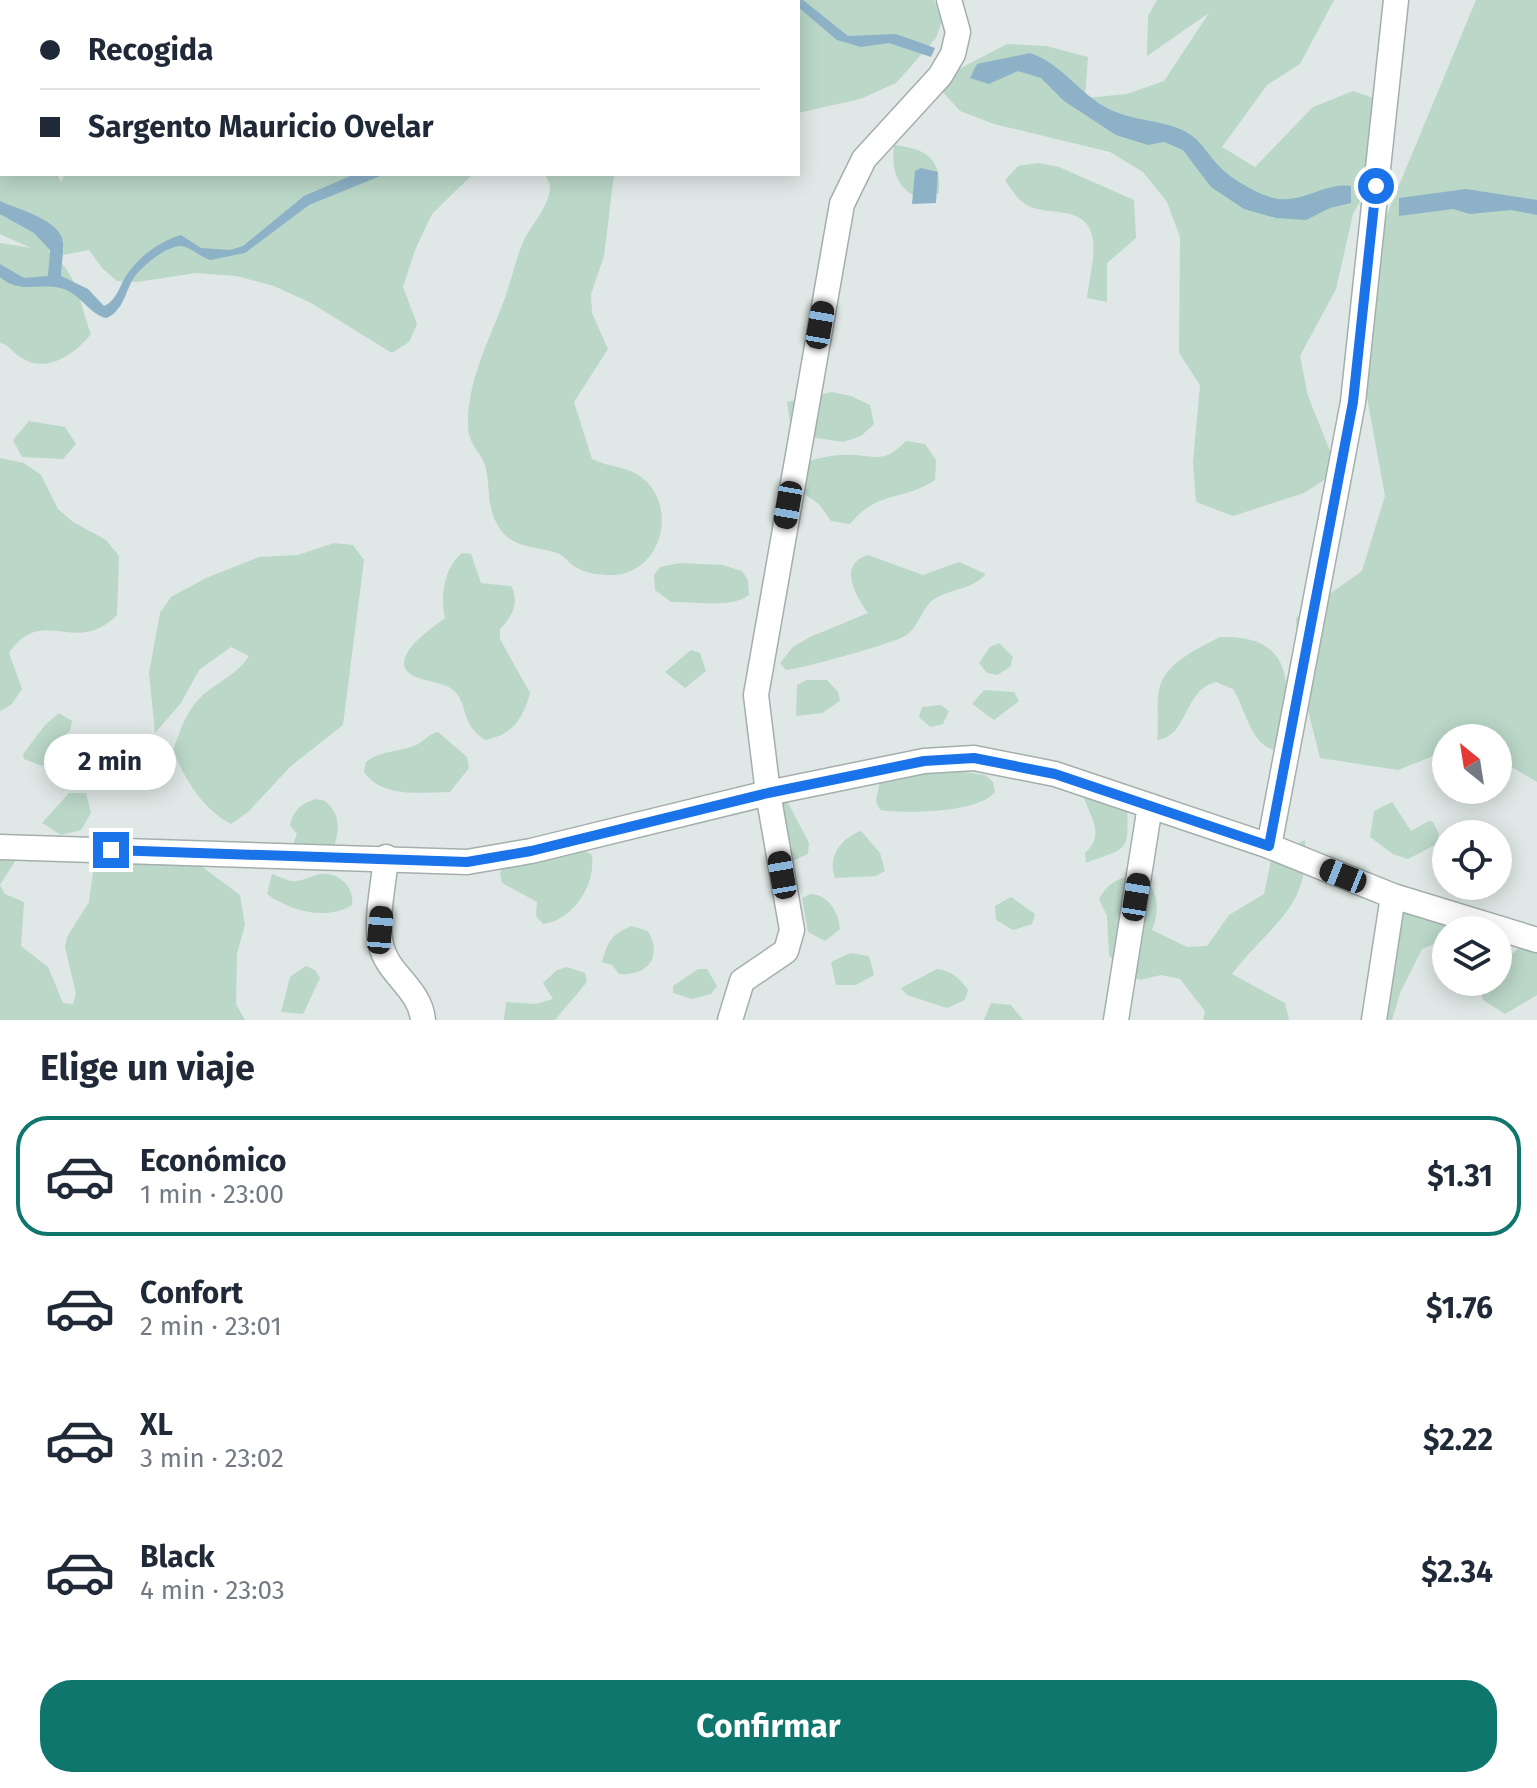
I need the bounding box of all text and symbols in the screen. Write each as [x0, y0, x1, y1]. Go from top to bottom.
text: Recogida [88, 32, 213, 68]
text: Sargento Mauricio Ovelar [88, 109, 433, 145]
route start [1358, 168, 1394, 204]
car [804, 299, 836, 351]
car [772, 479, 804, 531]
north arrow [1432, 724, 1512, 804]
map controls [1432, 724, 1512, 996]
callout: 2 min [45, 734, 177, 790]
text: 2 min [78, 746, 142, 777]
button: locate [1432, 820, 1512, 900]
route end [93, 832, 129, 868]
car [766, 849, 798, 901]
car [1316, 856, 1370, 896]
car [1120, 871, 1152, 923]
car [366, 905, 394, 955]
button: layers [1432, 916, 1512, 996]
text: Elige un viaje [40, 1046, 255, 1090]
icon: car [44, 1140, 116, 1212]
text: Económico [140, 1143, 286, 1179]
text: $1.31 [1427, 1158, 1493, 1194]
text: 1 min · 23:00 [140, 1179, 284, 1210]
icon: car [44, 1272, 116, 1344]
text: Confort [140, 1275, 243, 1311]
text: $1.76 [1426, 1290, 1493, 1326]
text: 2 min · 23:01 [140, 1311, 282, 1342]
icon: car [44, 1404, 116, 1476]
text: XL [140, 1407, 173, 1443]
text: $2.22 [1423, 1422, 1493, 1458]
text: 3 min · 23:02 [140, 1443, 284, 1474]
icon: car [44, 1536, 116, 1608]
text: Black [140, 1539, 215, 1575]
text: $2.34 [1421, 1554, 1493, 1590]
text: 4 min · 23:03 [140, 1575, 285, 1606]
button: Confirmar [40, 1680, 1497, 1772]

